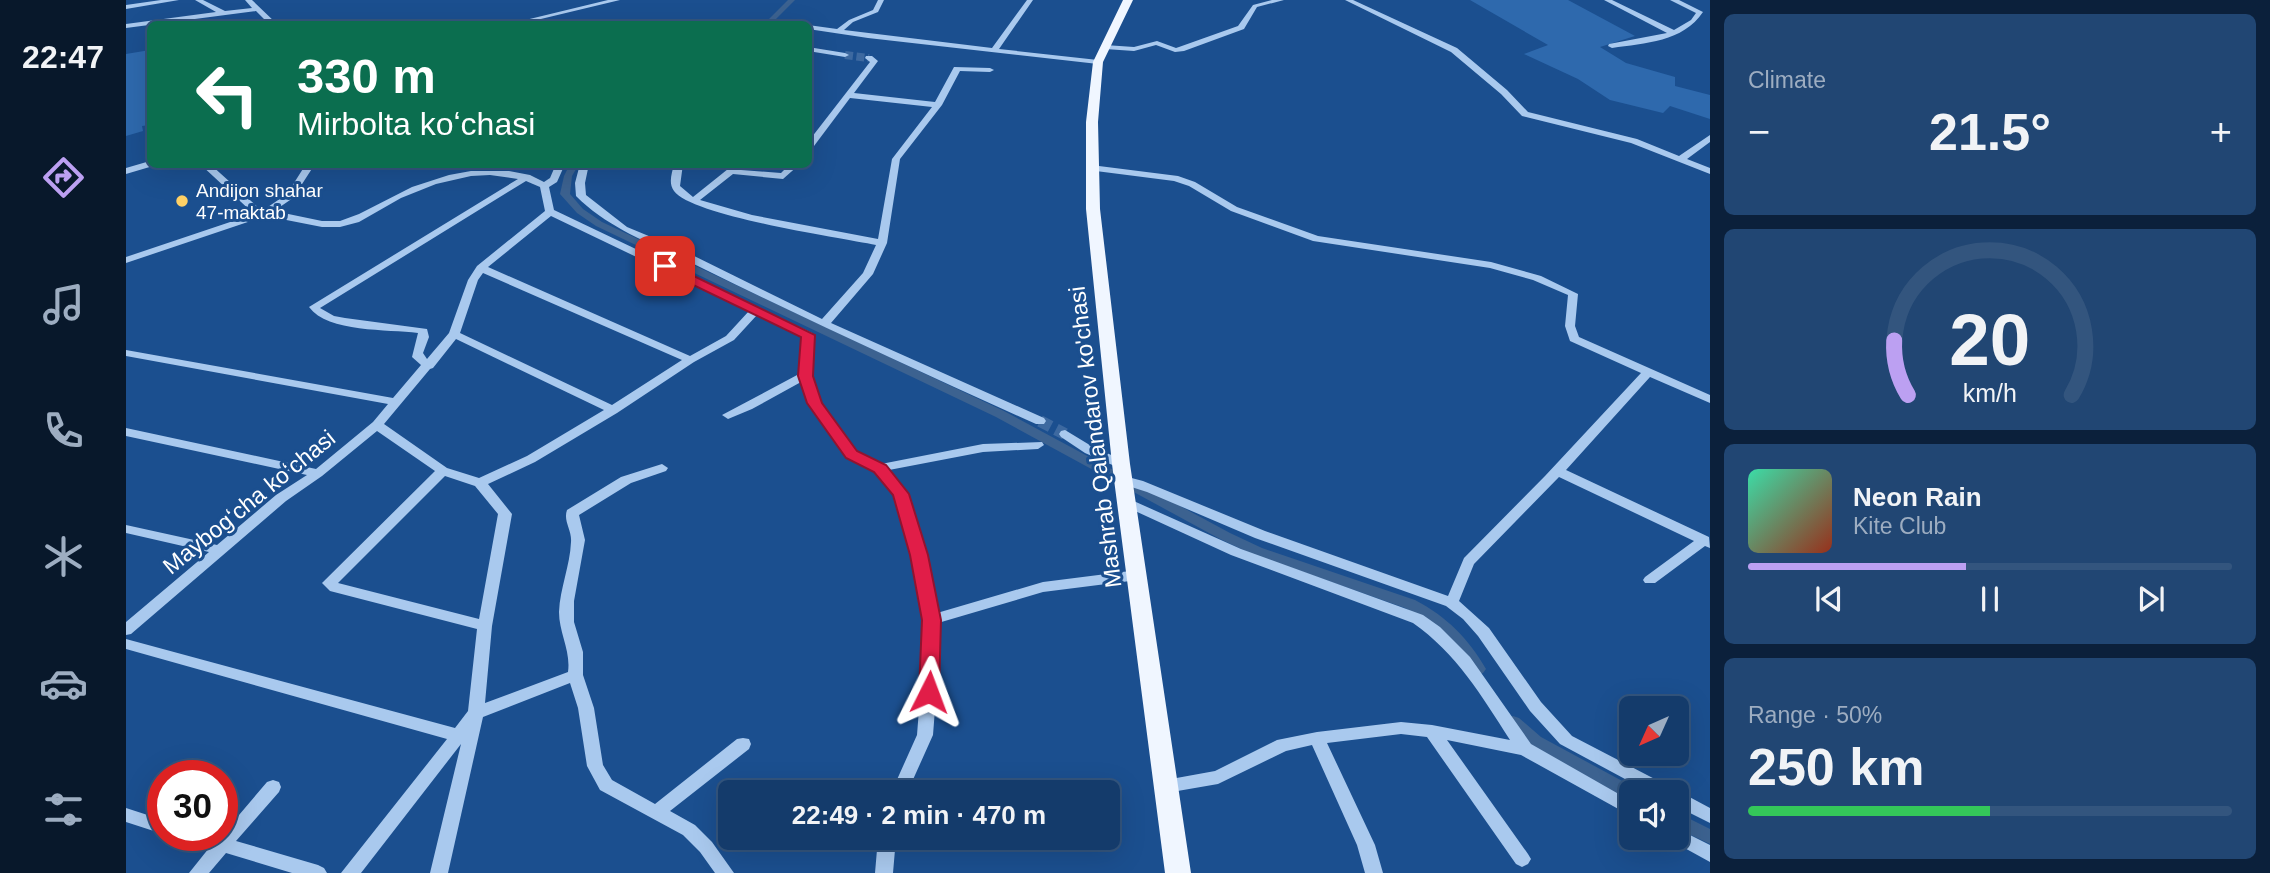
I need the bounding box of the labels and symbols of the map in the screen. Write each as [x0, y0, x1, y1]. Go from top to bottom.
place label: Andijon shahar 47-maktab [196, 180, 323, 223]
marker: Andijon shahar 47-maktab [174, 193, 190, 209]
pin [635, 236, 695, 296]
street label: Mashrab Qalandarov ko'chasi [1064, 285, 1126, 589]
street label: Maybogʻcha koʻchasi [158, 425, 340, 579]
position arrow [892, 655, 966, 729]
north arrow [1619, 696, 1689, 766]
speed limit sign: 30 [147, 760, 238, 851]

